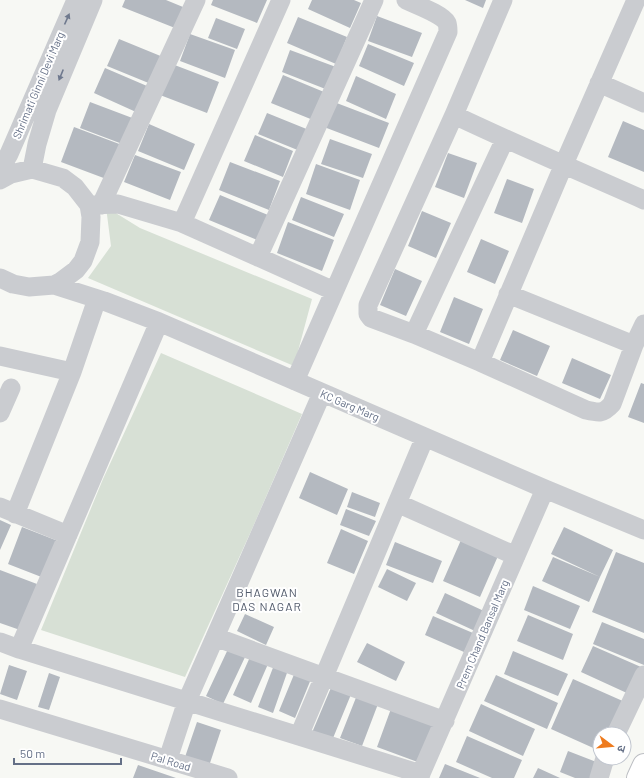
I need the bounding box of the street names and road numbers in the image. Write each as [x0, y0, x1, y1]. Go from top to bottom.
street label: Shrimati Ginni Devi Marg [10, 29, 67, 141]
street label: KC Garg Marg [318, 387, 382, 423]
street label: Prem Chand Bansal Marg [453, 577, 511, 690]
street label: Pal Road [149, 749, 193, 773]

